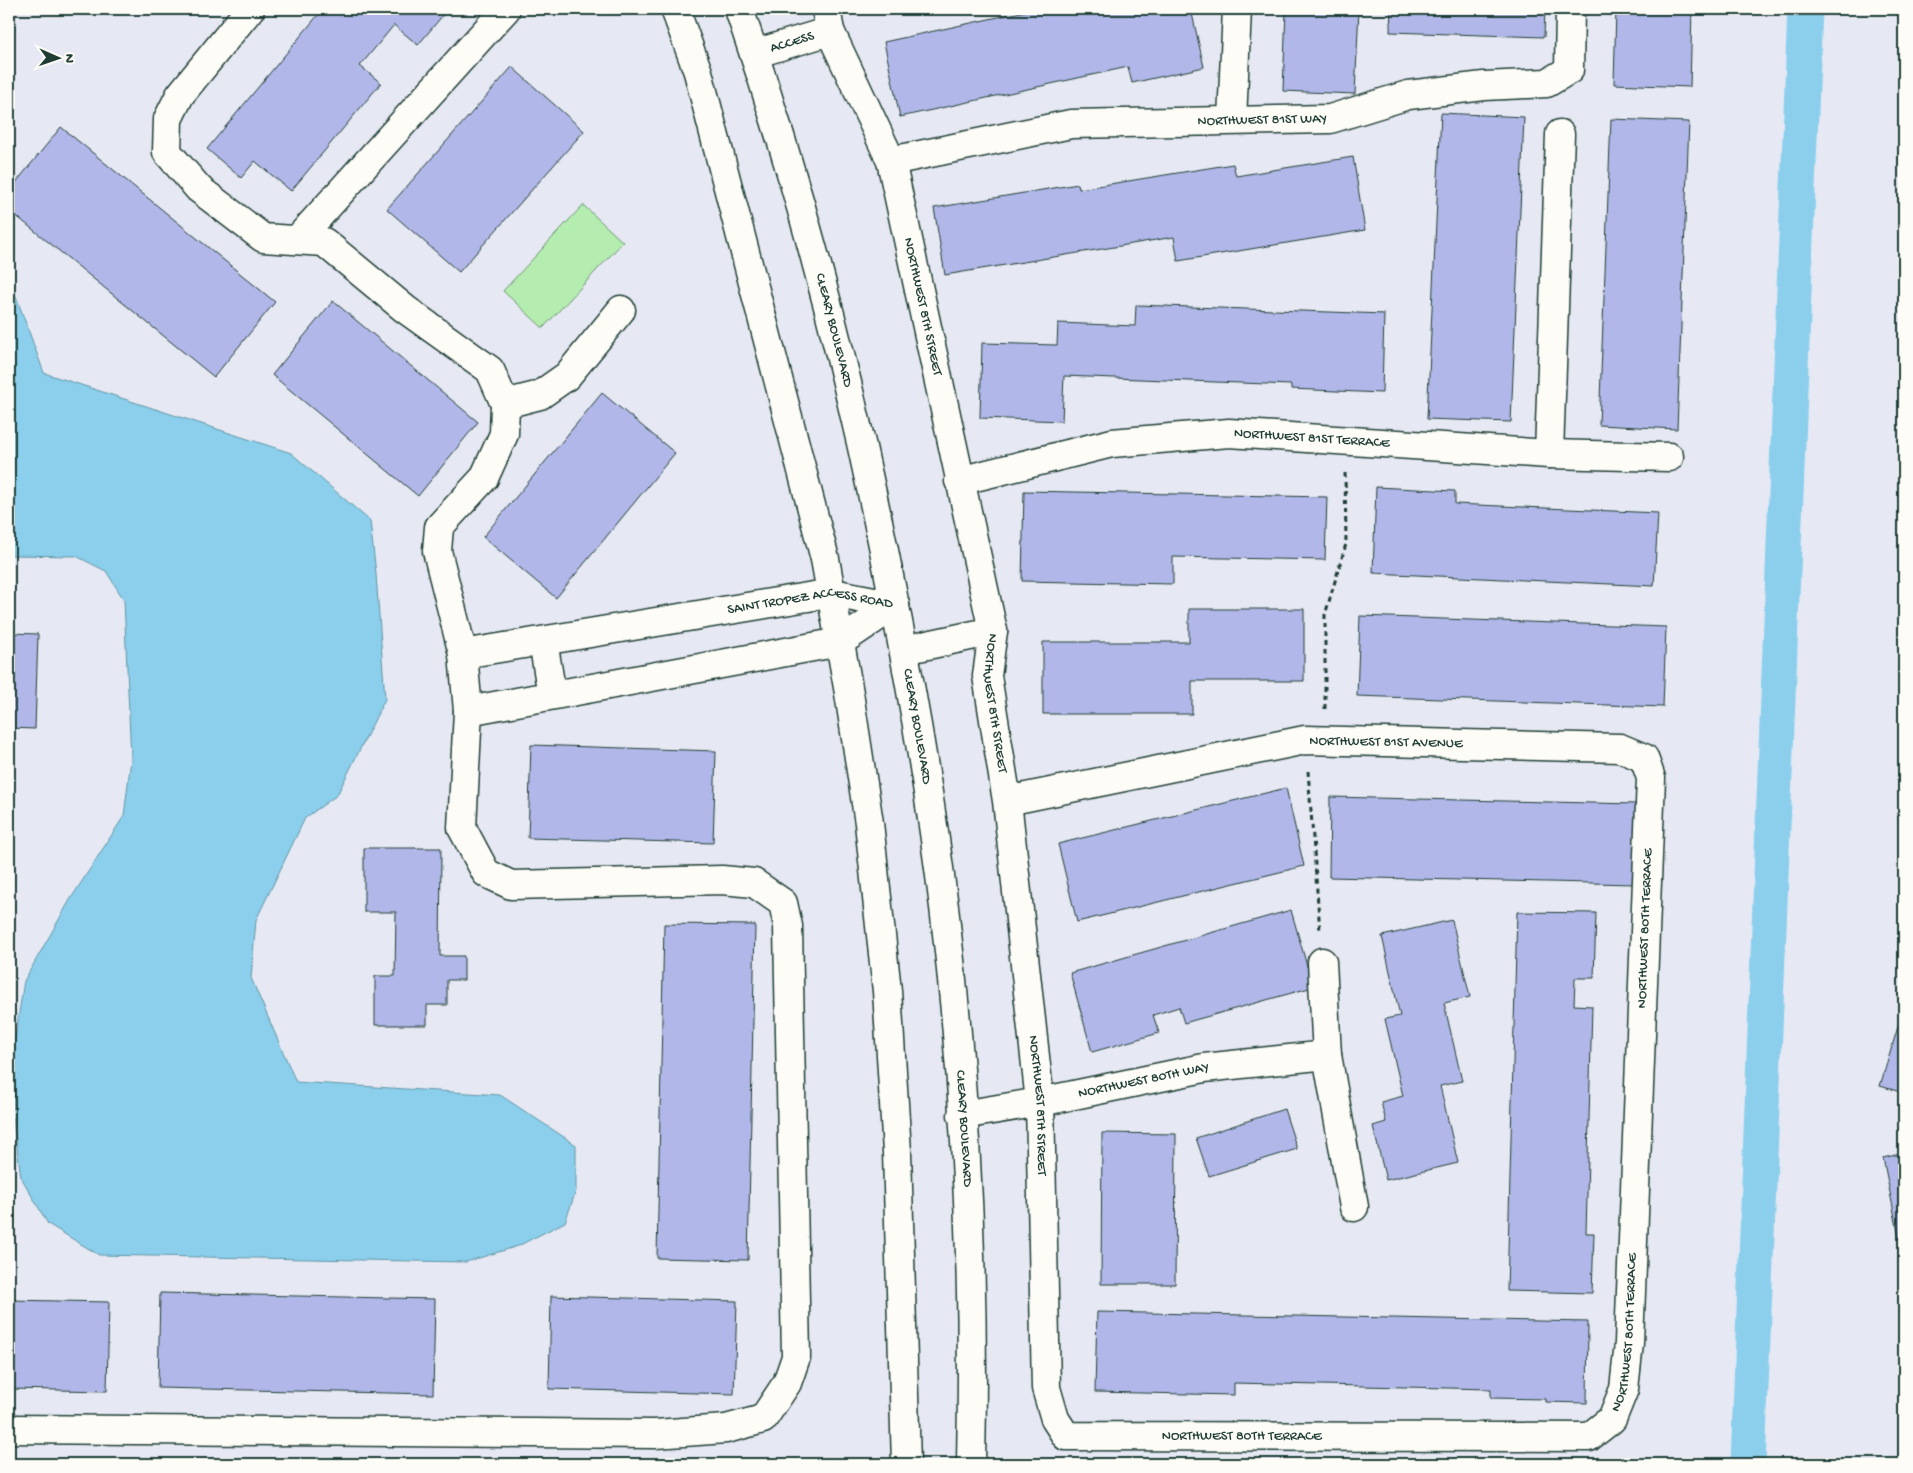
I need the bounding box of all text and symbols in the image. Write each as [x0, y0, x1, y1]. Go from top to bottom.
street label: ACCESS [768, 28, 817, 57]
north arrow [32, 32, 82, 82]
text: N [60, 54, 77, 63]
street label: NORTHWEST 81ST WAY [1197, 111, 1327, 130]
street label: NORTHWEST 8TH STREET [899, 236, 946, 378]
street label: CLEARY BOULEVARD [811, 271, 856, 390]
street label: NORTHWEST 81ST TERRACE [1233, 425, 1391, 452]
street label: SAINT TROPEZ ACCESS ROAD [726, 584, 895, 619]
street label: NORTHWEST 8TH STREET [978, 633, 1011, 775]
street label: CLEARY BOULEVARD [899, 667, 935, 786]
street label: NORTHWEST 81ST AVENUE [1309, 733, 1464, 753]
street label: NORTHWEST 80TH TERRACE [1634, 847, 1657, 1009]
street label: NORTHWEST 8TH STREET [1024, 1034, 1050, 1176]
street label: NORTHWEST 80TH WAY [1077, 1059, 1210, 1102]
street label: CLEARY BOULEVARD [952, 1069, 976, 1188]
street label: NORTHWEST 80TH TERRACE [1607, 1252, 1641, 1414]
street label: NORTHWEST 80TH TERRACE [1162, 1428, 1323, 1445]

